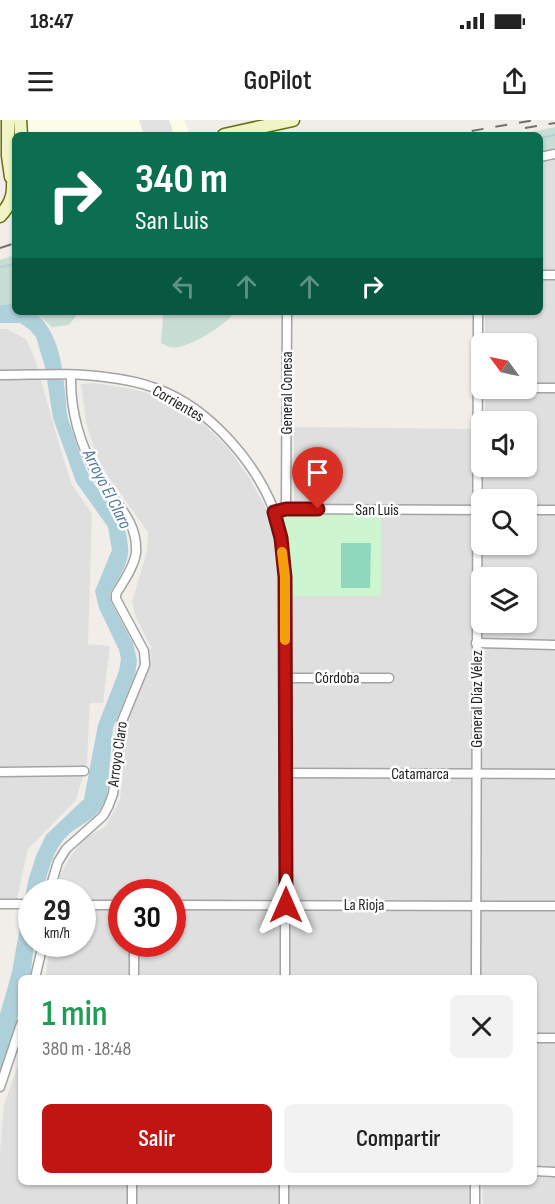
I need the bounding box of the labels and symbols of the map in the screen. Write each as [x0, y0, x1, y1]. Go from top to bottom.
north arrow [471, 333, 537, 399]
street label: General Conesa [278, 351, 297, 435]
street label: Corrientes [149, 382, 208, 427]
water label: Arroyo El Claro [78, 445, 136, 533]
pin [292, 447, 343, 509]
street label: San Luis [355, 501, 399, 520]
street label: General Díaz Vélez [468, 650, 487, 748]
street label: Córdoba [315, 669, 359, 688]
street label: Arroyo Claro [104, 720, 132, 789]
street label: Catamarca [391, 765, 449, 784]
position arrow [254, 873, 318, 937]
speed limit sign: 30 [108, 879, 186, 957]
street label: La Rioja [344, 896, 384, 915]

